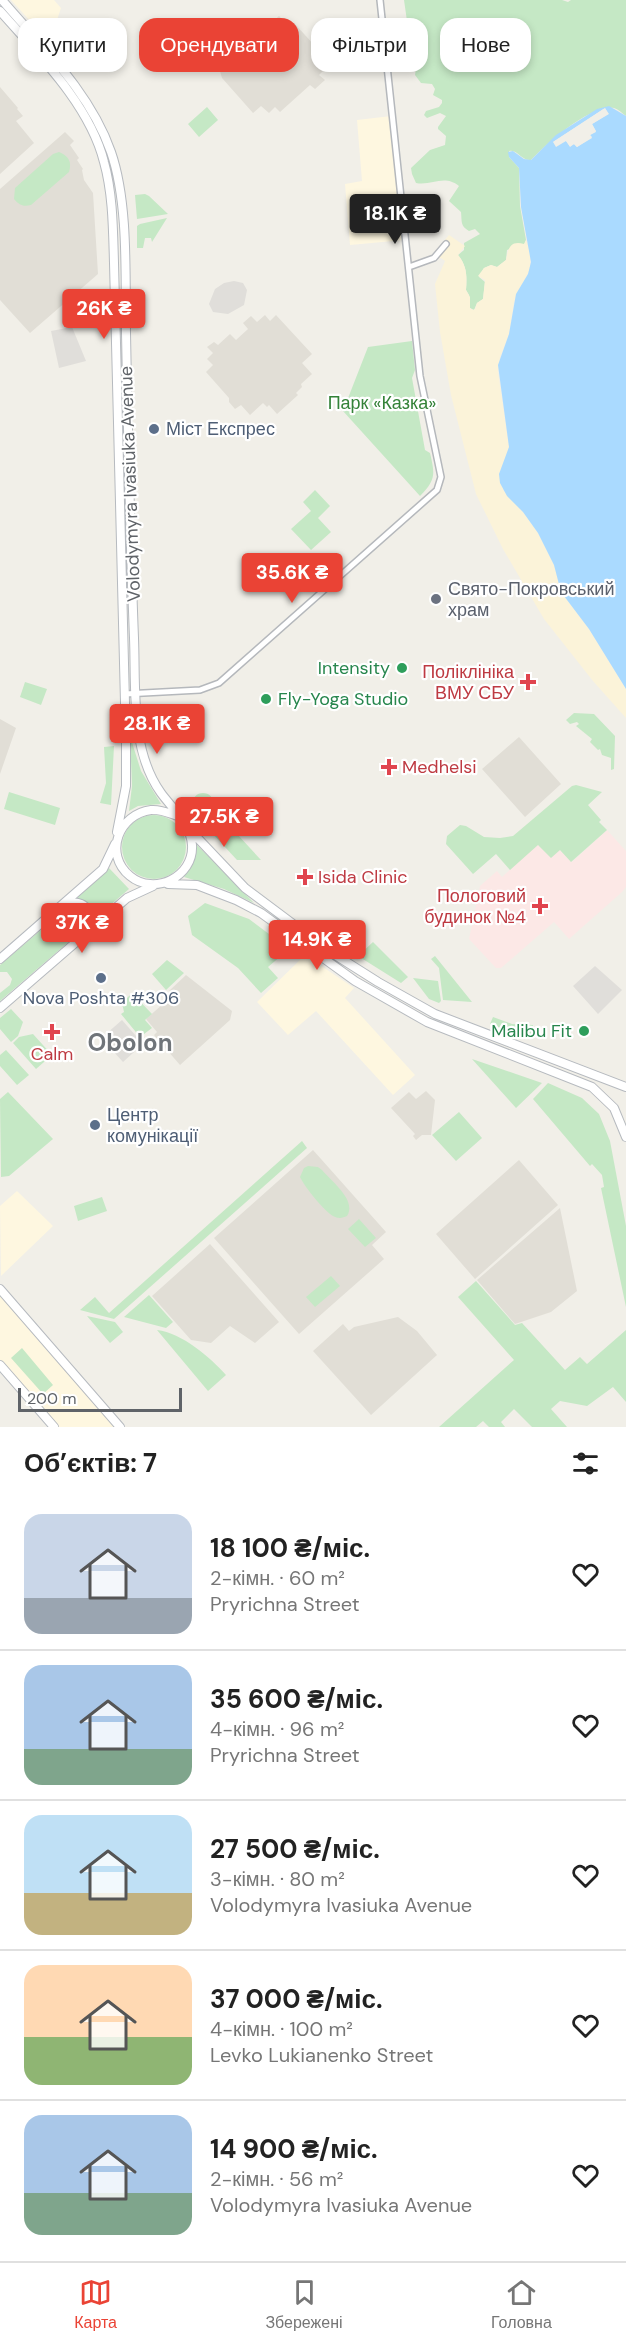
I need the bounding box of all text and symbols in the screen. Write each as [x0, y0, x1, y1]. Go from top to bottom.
chip: Купити [18, 18, 127, 72]
chip: Орендувати [139, 18, 299, 72]
chip: Фільтри [311, 18, 428, 72]
chip: Нове [440, 18, 531, 72]
pin: 18.1K ₴ [340, 194, 450, 245]
text: 18.1K ₴ [364, 200, 426, 226]
pin: 26K ₴ [62, 289, 146, 340]
text: 26K ₴ [76, 295, 132, 321]
street label: Volodymyra Ivasiuka Avenue [114, 366, 146, 602]
park label: Парк «Казка» [328, 391, 436, 415]
place label: Міст Експрес [166, 417, 275, 441]
marker: Міст Експрес [147, 422, 161, 436]
pin: 35.6K ₴ [237, 553, 347, 604]
text: 35.6K ₴ [256, 559, 328, 585]
place label: Свято-Покровський храм [448, 577, 614, 622]
marker: Свято-Покровський храм [429, 592, 443, 606]
place label: Intensity [318, 656, 390, 680]
place label: Поліклініка ВМУ СБУ [422, 660, 515, 705]
marker: Intensity [395, 661, 409, 675]
marker: Поліклініка ВМУ СБУ [519, 673, 537, 691]
place label: Fly-Yoga Studio [278, 687, 408, 711]
marker: Fly-Yoga Studio [259, 692, 273, 706]
pin: 28.1K ₴ [102, 704, 212, 755]
text: 28.1K ₴ [124, 710, 190, 736]
place label: Medhelsi [402, 755, 477, 779]
marker: Medhelsi [380, 758, 398, 776]
pin: 27.5K ₴ [169, 797, 279, 848]
text: 27.5K ₴ [189, 803, 259, 829]
place label: Isida Clinic [318, 865, 408, 889]
marker: Isida Clinic [296, 868, 314, 886]
place label: Пологовий будинок №4 [424, 884, 526, 929]
marker: Пологовий будинок №4 [531, 897, 549, 915]
pin: 37K ₴ [40, 903, 124, 954]
text: 37K ₴ [55, 909, 109, 935]
pin: 14.9K ₴ [262, 920, 372, 971]
text: 14.9K ₴ [283, 926, 351, 952]
marker: Nova Poshta #306 [94, 971, 108, 985]
place label: Nova Poshta #306 [23, 986, 179, 1010]
place label: Malibu Fit [491, 1019, 572, 1043]
marker: Calm [43, 1023, 61, 1041]
marker: Malibu Fit [577, 1024, 591, 1038]
district label: Obolon [87, 1027, 173, 1058]
place label: Calm [31, 1042, 73, 1066]
place label: Центр комунікації [107, 1103, 198, 1148]
marker: Центр комунікації [88, 1118, 102, 1132]
scale bar [18, 1385, 182, 1412]
text: 200 m [27, 1388, 76, 1409]
text: Об’єктів: 7 [24, 1446, 157, 1480]
icon: filters [569, 1447, 602, 1480]
text: 18 100 ₴/міс. [210, 1531, 370, 1565]
icon: home [72, 1538, 144, 1610]
icon: heart [569, 1558, 602, 1591]
text: 2-кімн. · 60 m² [210, 1565, 345, 1591]
text: Pryrichna Street [210, 1591, 360, 1617]
text: 35 600 ₴/міс. [210, 1682, 383, 1716]
icon: home [72, 1689, 144, 1761]
icon: heart [569, 1709, 602, 1742]
text: 4-кімн. · 96 m² [210, 1716, 344, 1742]
text: Pryrichna Street [210, 1742, 360, 1768]
text: 27 500 ₴/міс. [210, 1832, 380, 1866]
icon: home [72, 1839, 144, 1911]
icon: heart [569, 1859, 602, 1892]
text: 3-кімн. · 80 m² [210, 1866, 345, 1892]
text: Volodymyra Ivasiuka Avenue [210, 1892, 472, 1918]
text: 37 000 ₴/міс. [210, 1982, 383, 2016]
icon: home [72, 1989, 144, 2061]
icon: heart [569, 2009, 602, 2042]
text: 4-кімн. · 100 m² [210, 2016, 353, 2042]
text: Levko Lukianenko Street [210, 2042, 433, 2068]
text: 14 900 ₴/міс. [210, 2132, 378, 2166]
icon: home [72, 2139, 144, 2211]
icon: heart [569, 2159, 602, 2192]
text: 2-кімн. · 56 m² [210, 2166, 343, 2192]
text: Volodymyra Ivasiuka Avenue [210, 2192, 472, 2218]
tab: Карта [74, 2276, 117, 2333]
tab: Збережені [265, 2276, 343, 2333]
tab: Головна [491, 2276, 552, 2333]

